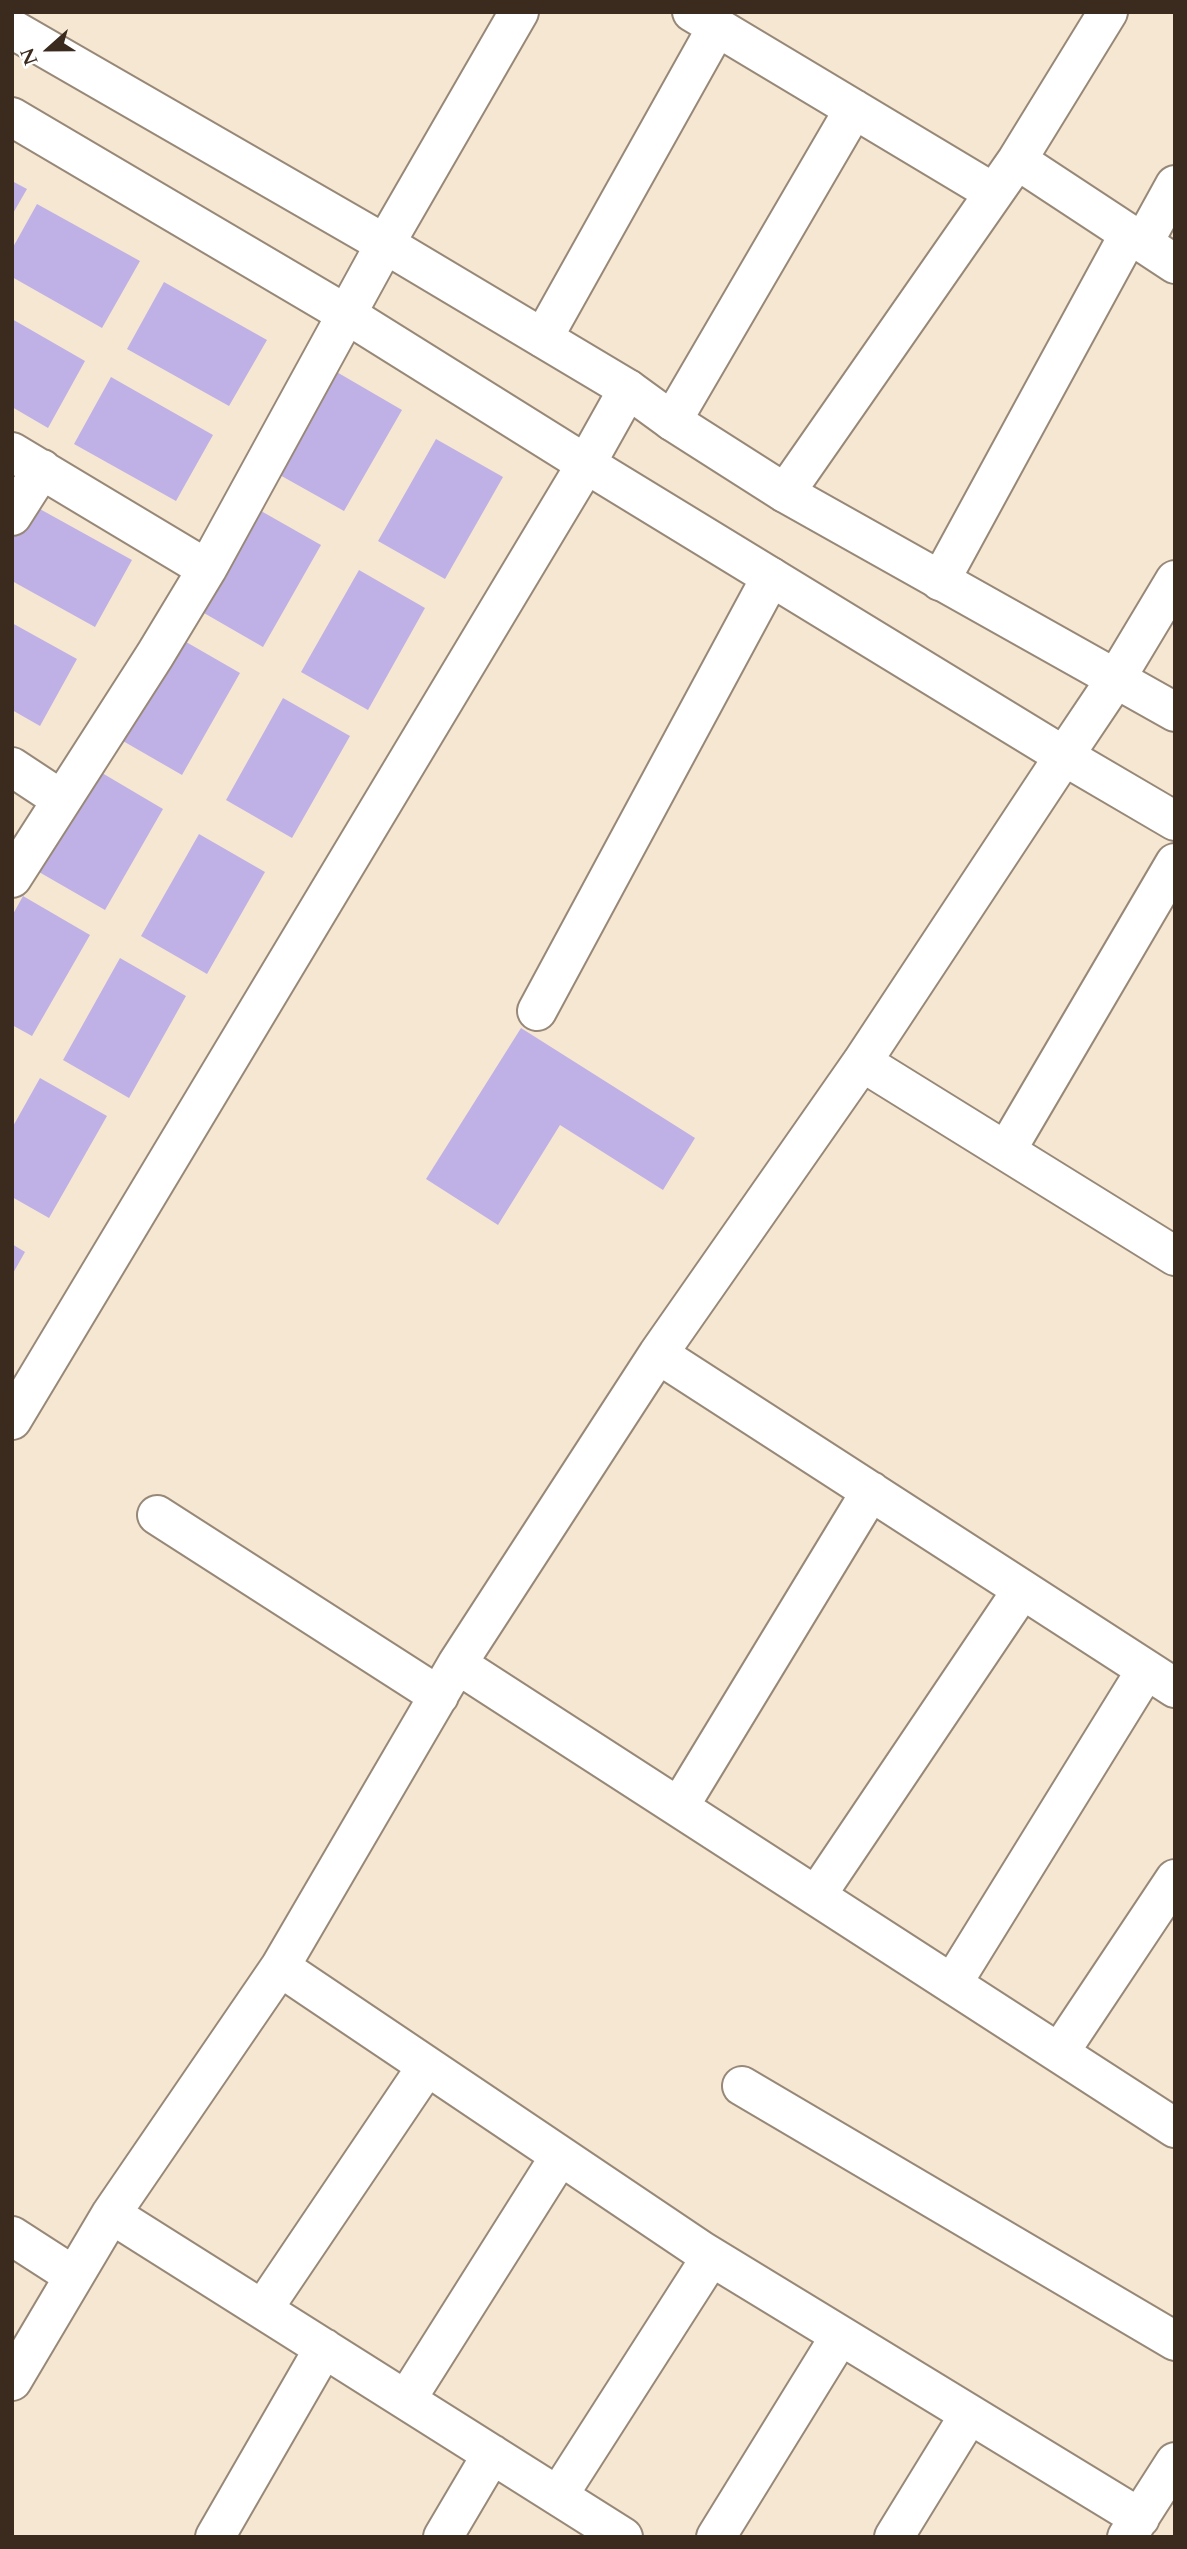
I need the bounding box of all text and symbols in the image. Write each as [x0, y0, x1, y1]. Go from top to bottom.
north arrow [14, 14, 84, 84]
text: N [14, 44, 44, 69]

